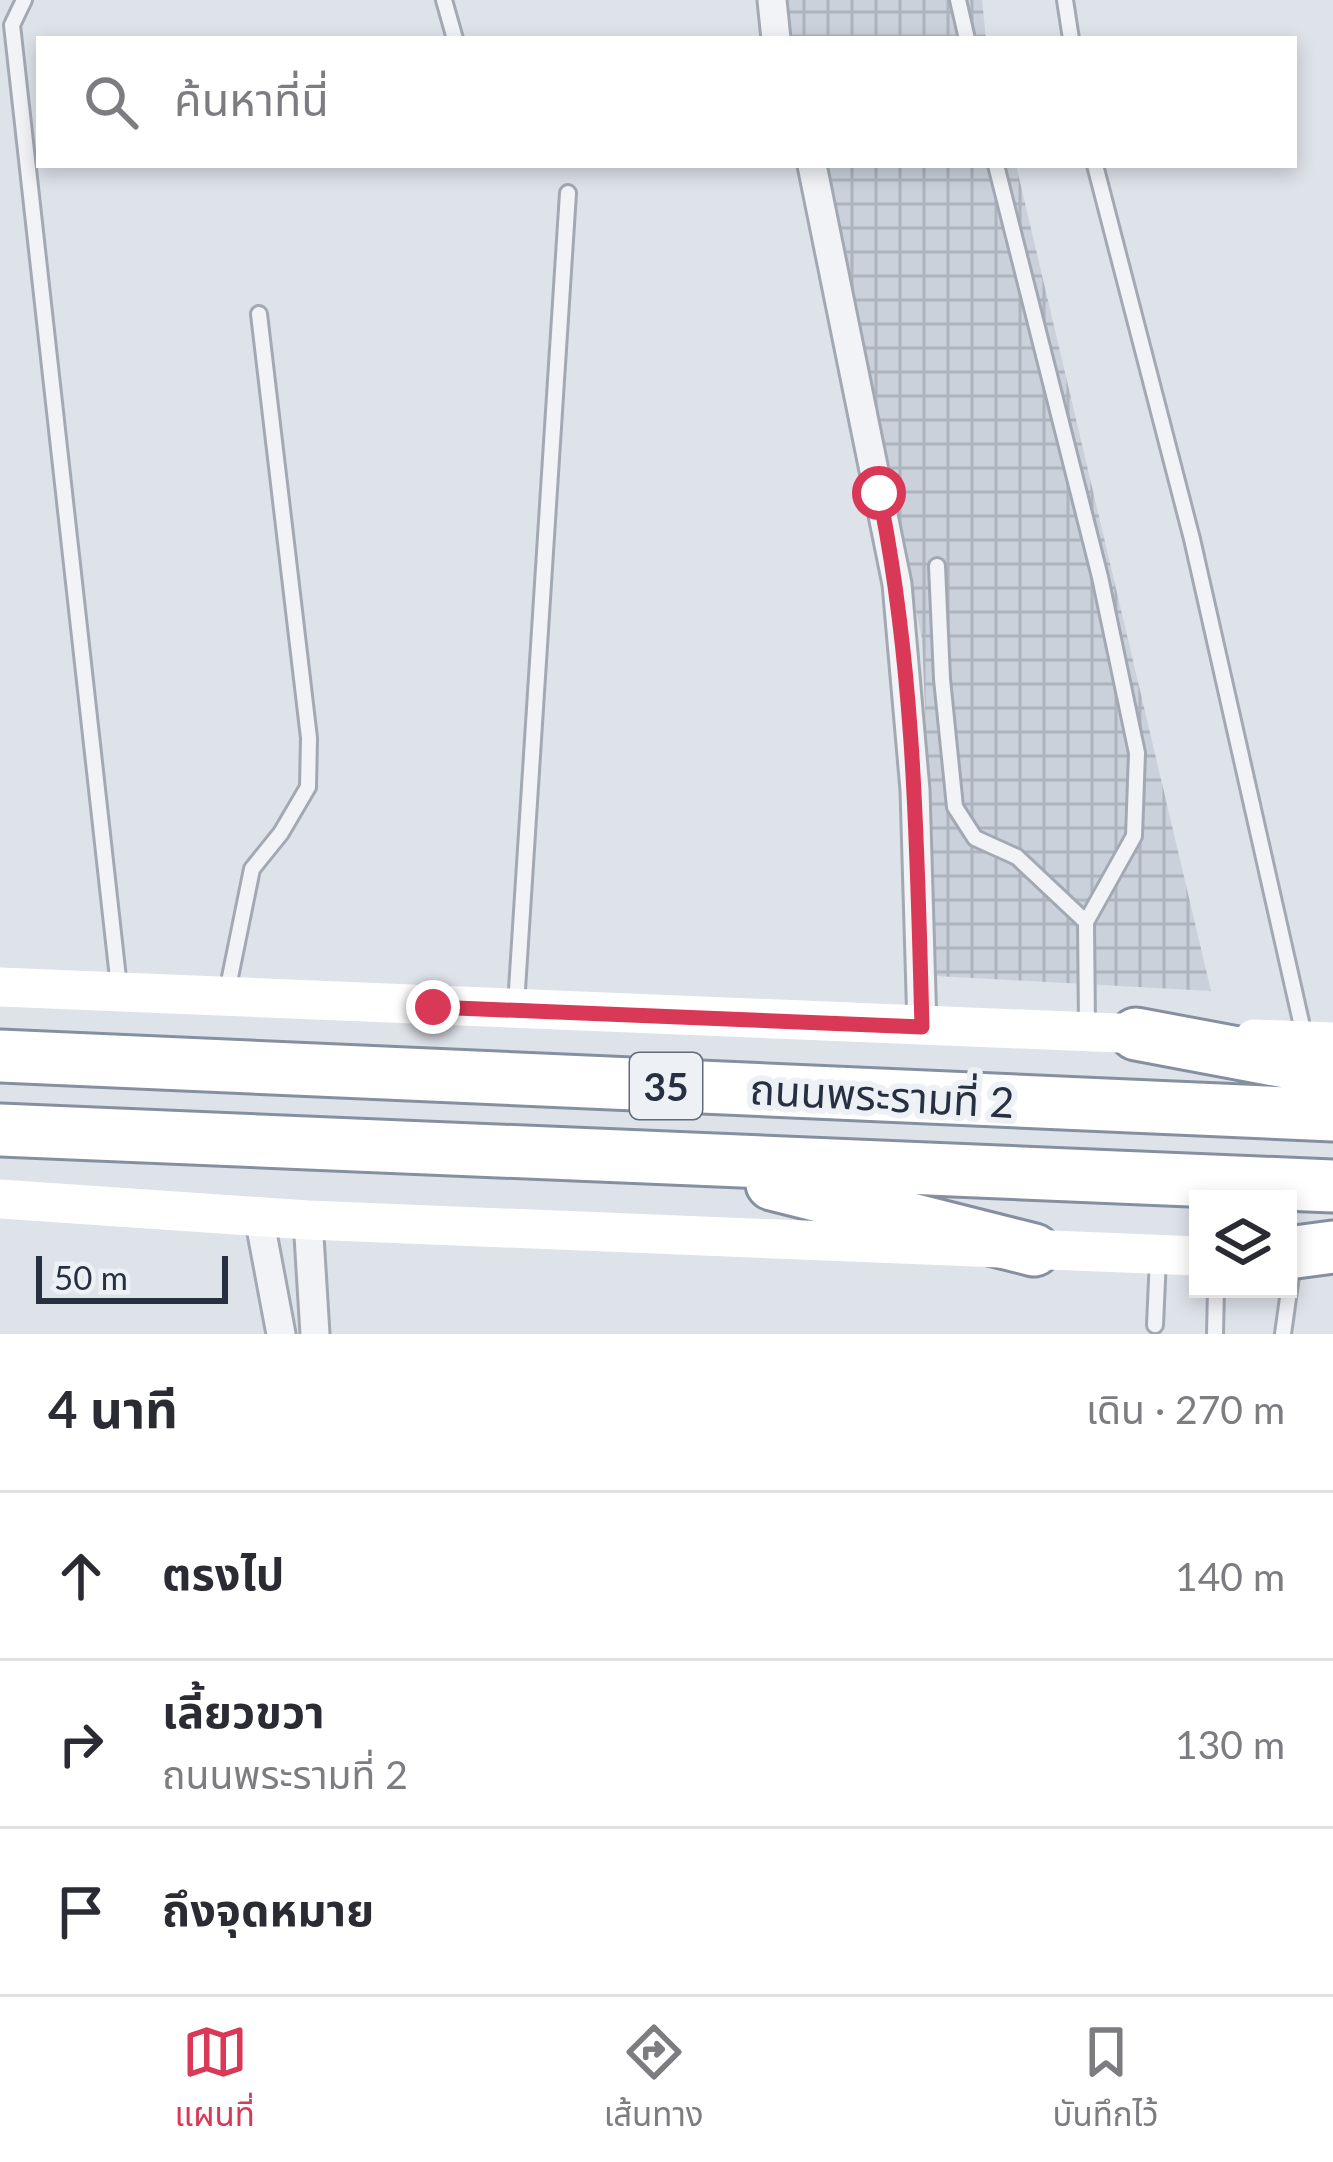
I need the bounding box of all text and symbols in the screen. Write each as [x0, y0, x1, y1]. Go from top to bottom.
search box [36, 36, 1297, 168]
icon: search [78, 69, 144, 135]
text: ค้นหาที่นี่ [174, 72, 329, 126]
route start [852, 466, 906, 520]
route end [406, 980, 460, 1034]
road number: 35 [630, 1053, 702, 1119]
street label: ถนนพระรามที่ 2 [749, 1061, 1016, 1127]
map controls [1189, 1190, 1297, 1298]
button: layers [1189, 1190, 1297, 1298]
scale bar [36, 1250, 228, 1303]
text: 50 m [54, 1257, 128, 1297]
text: 4 นาที [48, 1378, 178, 1439]
text: เดิน · 270 m [1086, 1386, 1285, 1432]
icon: ahead [48, 1543, 114, 1609]
text: ตรงไป [162, 1546, 284, 1600]
text: 140 m [1175, 1553, 1285, 1599]
text: เลี้ยวขวา [162, 1684, 325, 1738]
icon: right [48, 1711, 114, 1777]
text: 130 m [1175, 1721, 1285, 1767]
text: ถนนพระรามที่ 2 [162, 1751, 408, 1797]
icon: arrive [48, 1879, 114, 1945]
text: ถึงจุดหมาย [162, 1882, 374, 1936]
tab: แผนที่ [174, 2019, 255, 2141]
tab: เส้นทาง [604, 2019, 704, 2141]
tab: บันทึกไว้ [1053, 2019, 1159, 2141]

